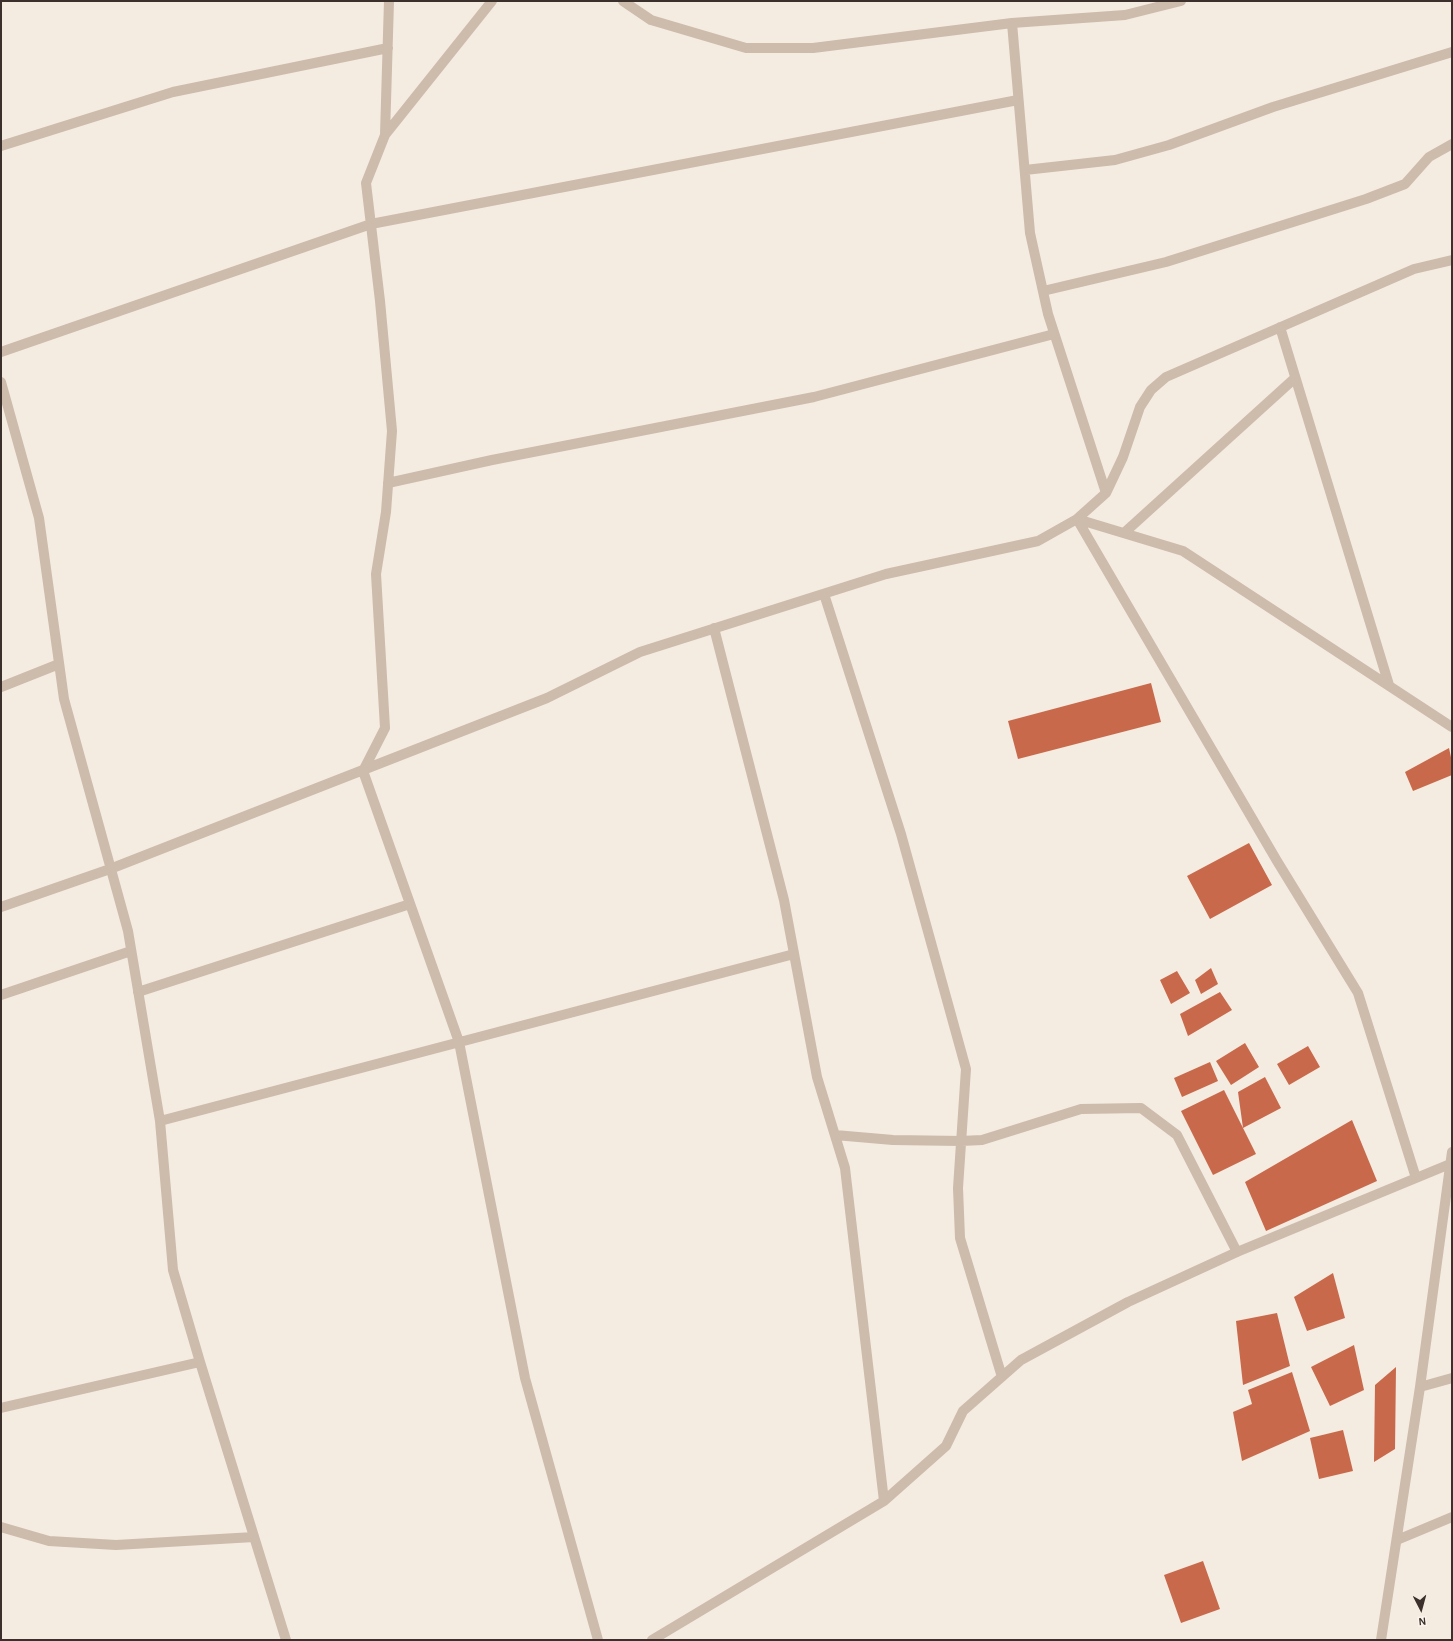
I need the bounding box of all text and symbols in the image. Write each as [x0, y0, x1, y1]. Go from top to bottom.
north arrow [1401, 1589, 1441, 1629]
text: N [1418, 1616, 1427, 1627]

